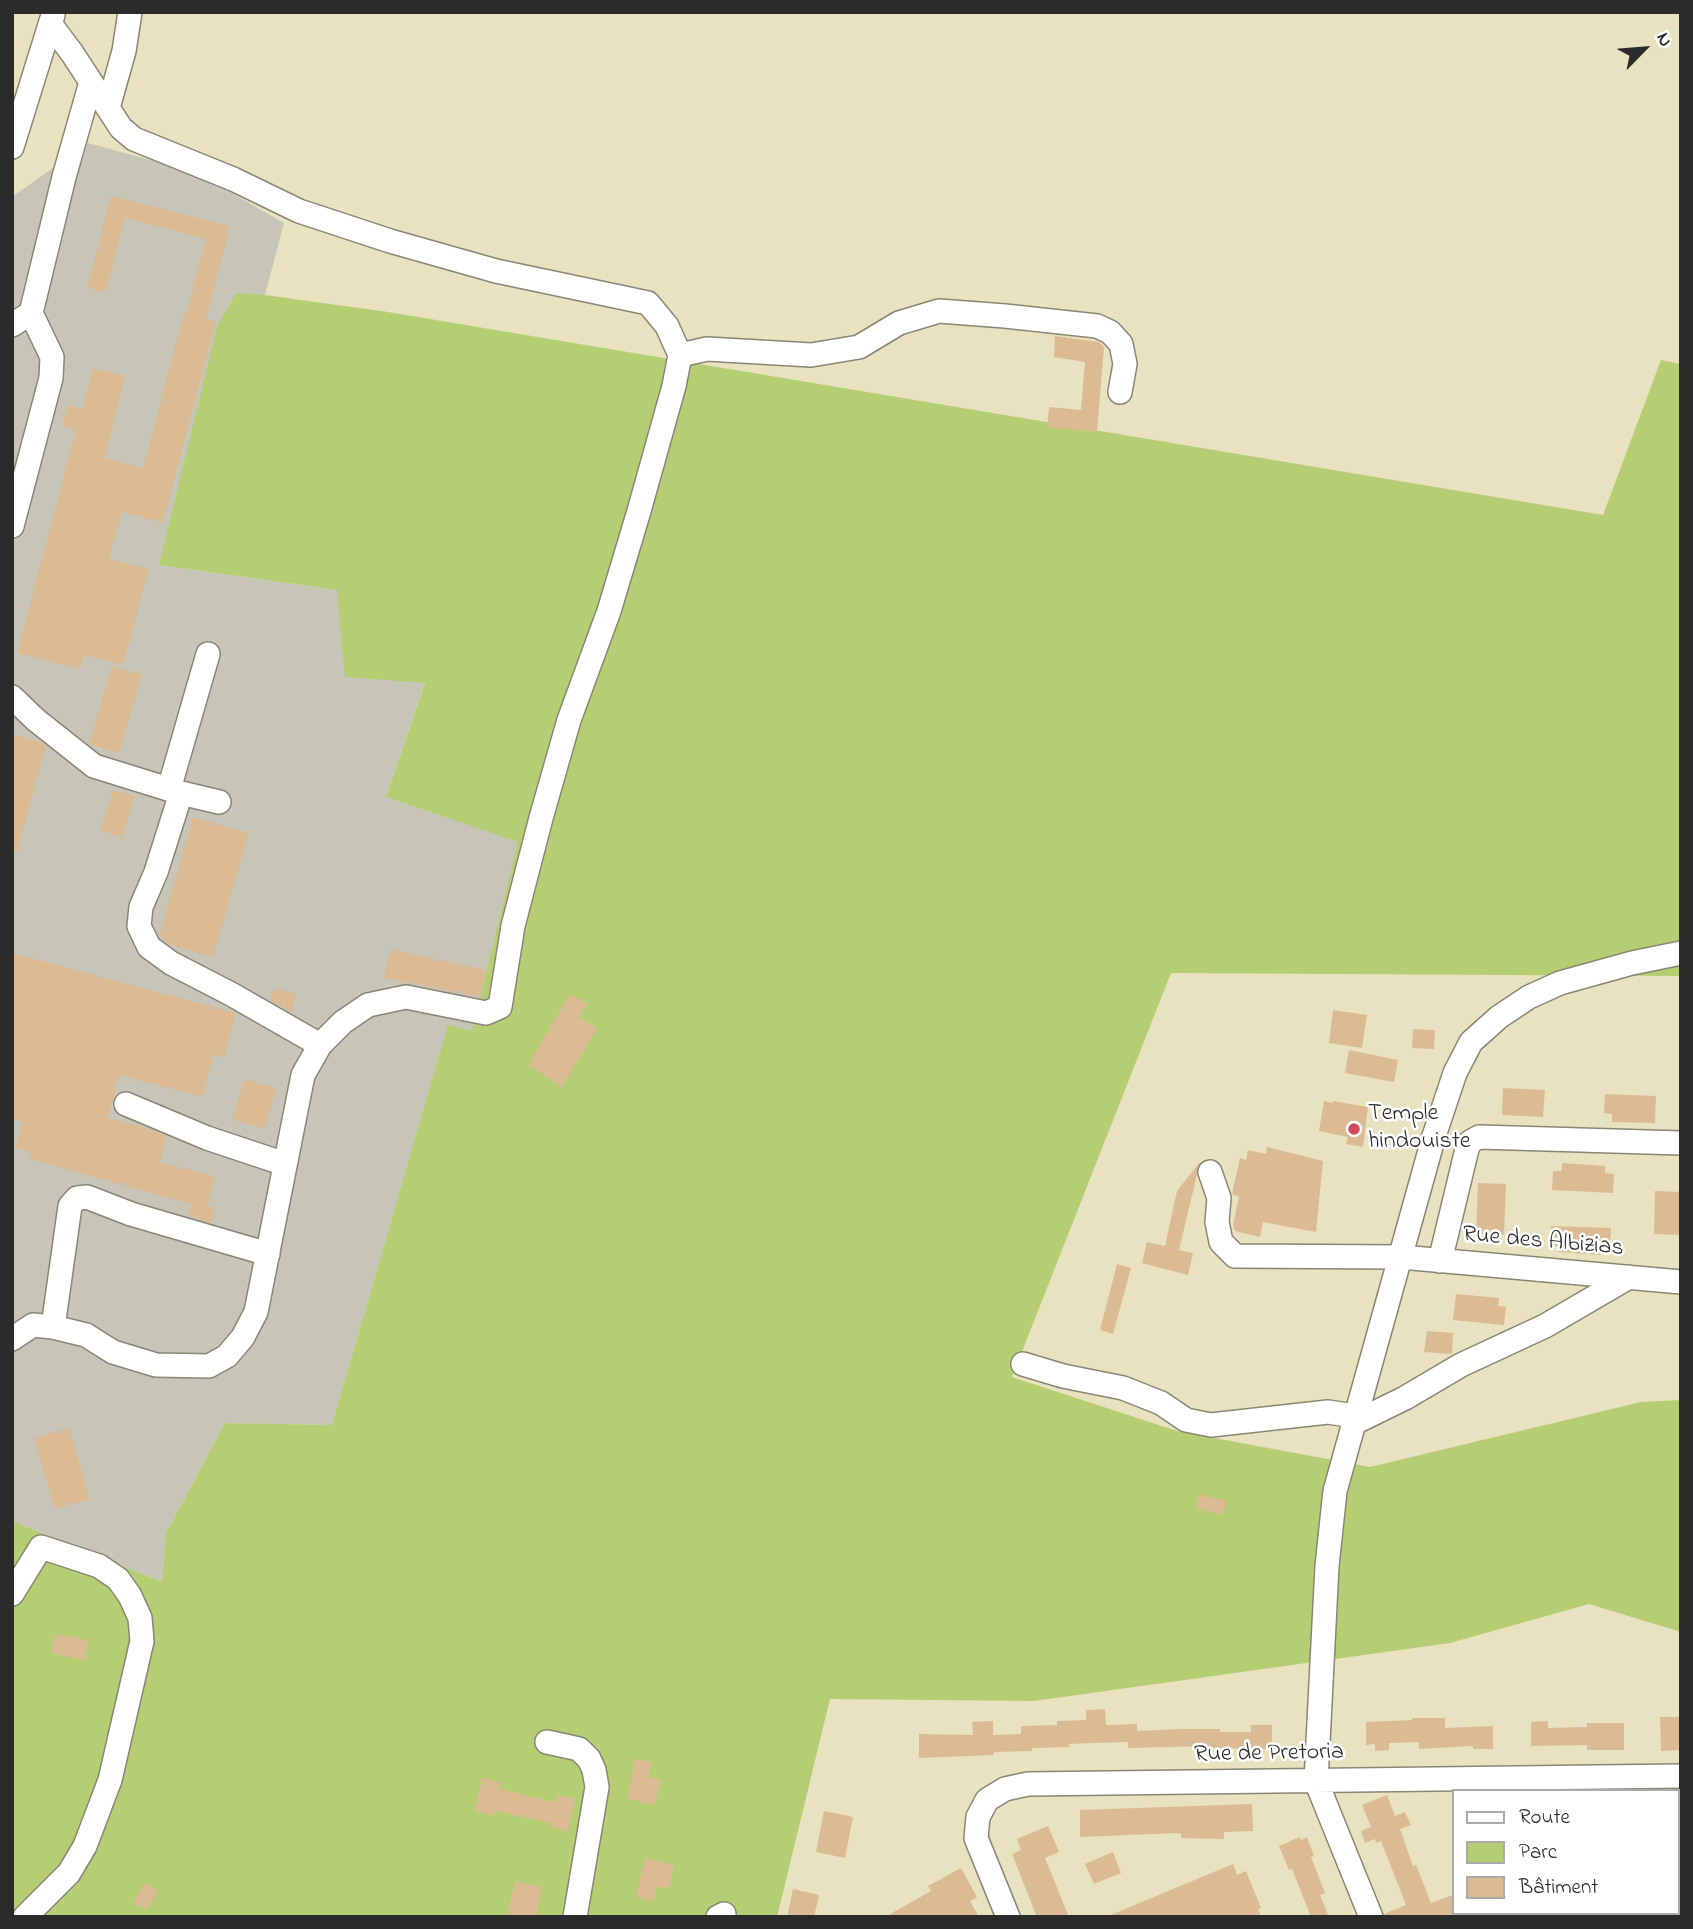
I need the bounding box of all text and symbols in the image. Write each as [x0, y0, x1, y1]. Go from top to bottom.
north arrow [1609, 14, 1679, 84]
text: N [1649, 28, 1678, 51]
place label: Temple hindouiste [1368, 1101, 1471, 1157]
marker: Temple hindouiste [1346, 1121, 1362, 1137]
street label: Rue des Albizias [1461, 1222, 1625, 1264]
street label: Rue de Pretoria [1194, 1739, 1344, 1771]
legend [1452, 1789, 1679, 1915]
text: Route [1519, 1803, 1570, 1833]
text: Parc [1519, 1838, 1557, 1868]
text: Bâtiment [1519, 1873, 1598, 1903]

